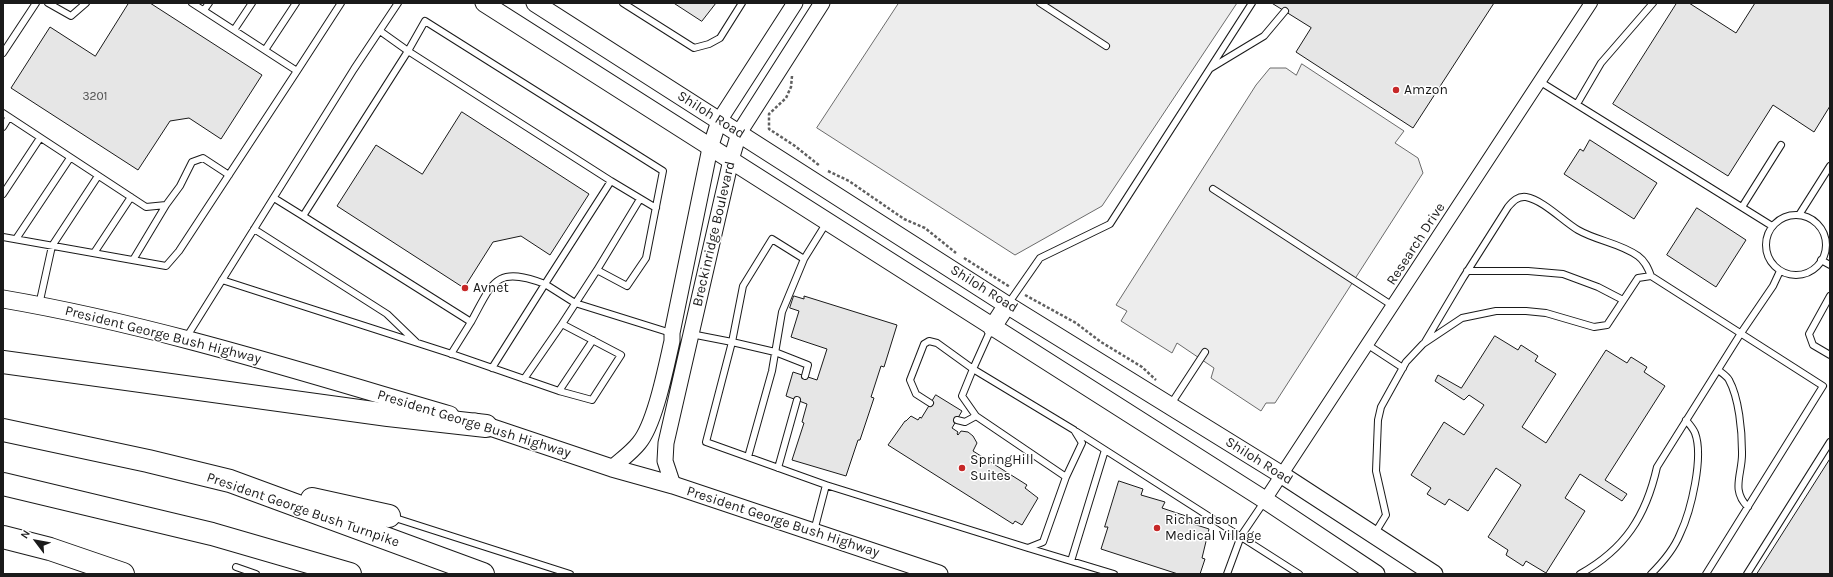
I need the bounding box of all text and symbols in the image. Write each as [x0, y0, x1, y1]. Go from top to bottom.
place label: Amzon [1404, 82, 1448, 98]
marker: Amzon [1391, 85, 1401, 95]
street label: Shiloh Road [674, 88, 748, 142]
house number: 3201 [82, 90, 108, 104]
street label: Breckinridge Boulevard [689, 160, 739, 308]
street label: Research Drive [1383, 200, 1449, 288]
street label: Shiloh Road [947, 262, 1021, 316]
place label: Avnet [473, 280, 509, 296]
marker: Avnet [460, 283, 470, 293]
street label: President George Bush Highway [63, 302, 263, 368]
street label: President George Bush Highway [375, 386, 573, 462]
street label: Shiloh Road [1222, 434, 1296, 488]
place label: SpringHill Suites [970, 452, 1034, 484]
marker: SpringHill Suites [957, 463, 967, 473]
street label: President George Bush Turnpike [204, 469, 402, 551]
street label: President George Bush Highway [684, 483, 882, 561]
place label: Richardson Medical Village [1165, 512, 1261, 544]
north arrow [16, 521, 56, 561]
marker: Richardson Medical Village [1152, 523, 1162, 533]
text: N [18, 528, 33, 541]

